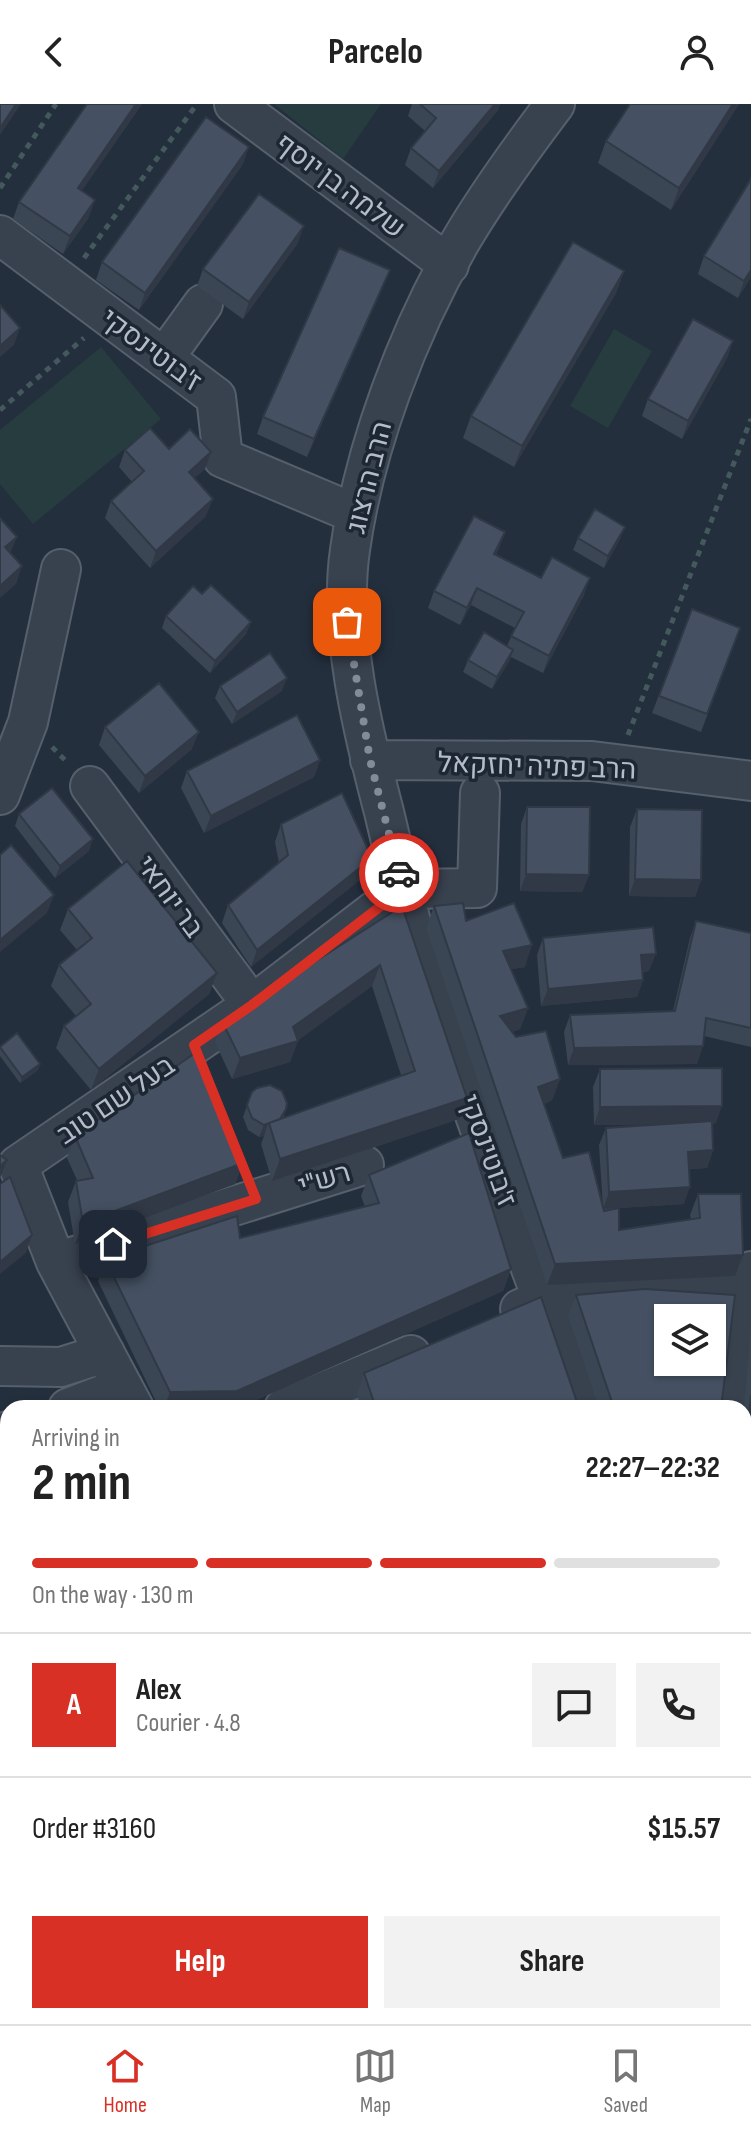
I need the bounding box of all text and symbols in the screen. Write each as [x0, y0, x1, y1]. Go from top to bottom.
icon: back [32, 30, 76, 74]
icon: person [675, 30, 719, 74]
text: Parcelo [328, 31, 423, 74]
street label: שלמה בן יוסף [269, 127, 411, 246]
street label: ז'בוטינסקי [94, 302, 208, 399]
street label: הרב הרצוג [340, 418, 399, 537]
pin [313, 588, 381, 656]
icon: bag [325, 600, 369, 644]
street label: הרב פתיה יחזקאל [437, 747, 637, 786]
courier [359, 833, 439, 913]
street label: בר יוחאי [129, 850, 211, 944]
icon: car [377, 851, 421, 895]
street label: בעל שם טוב [51, 1049, 181, 1152]
street label: ז'בוטינסקי [452, 1090, 523, 1211]
street label: רש"י [294, 1156, 354, 1203]
pin [79, 1210, 147, 1278]
icon: home [91, 1222, 135, 1266]
map controls [654, 1304, 726, 1376]
button: layers [654, 1304, 726, 1376]
text: Arriving in [32, 1423, 120, 1454]
text: 22:27–22:32 [585, 1450, 720, 1486]
text: 2 min [32, 1452, 131, 1515]
text: On the way · 130 m [32, 1580, 194, 1611]
button: chat [532, 1663, 616, 1747]
button: phone [636, 1663, 720, 1747]
text: Alex [136, 1672, 182, 1708]
text: A [67, 1687, 81, 1723]
text: Courier · 4.8 [136, 1708, 241, 1739]
text: Order #3160 [32, 1811, 156, 1847]
text: $15.57 [647, 1811, 720, 1847]
button: Help [32, 1916, 368, 2008]
button: Share [384, 1916, 720, 2008]
tab: Home [103, 2044, 147, 2119]
tab: Map [353, 2044, 397, 2119]
tab: Saved [604, 2044, 648, 2119]

